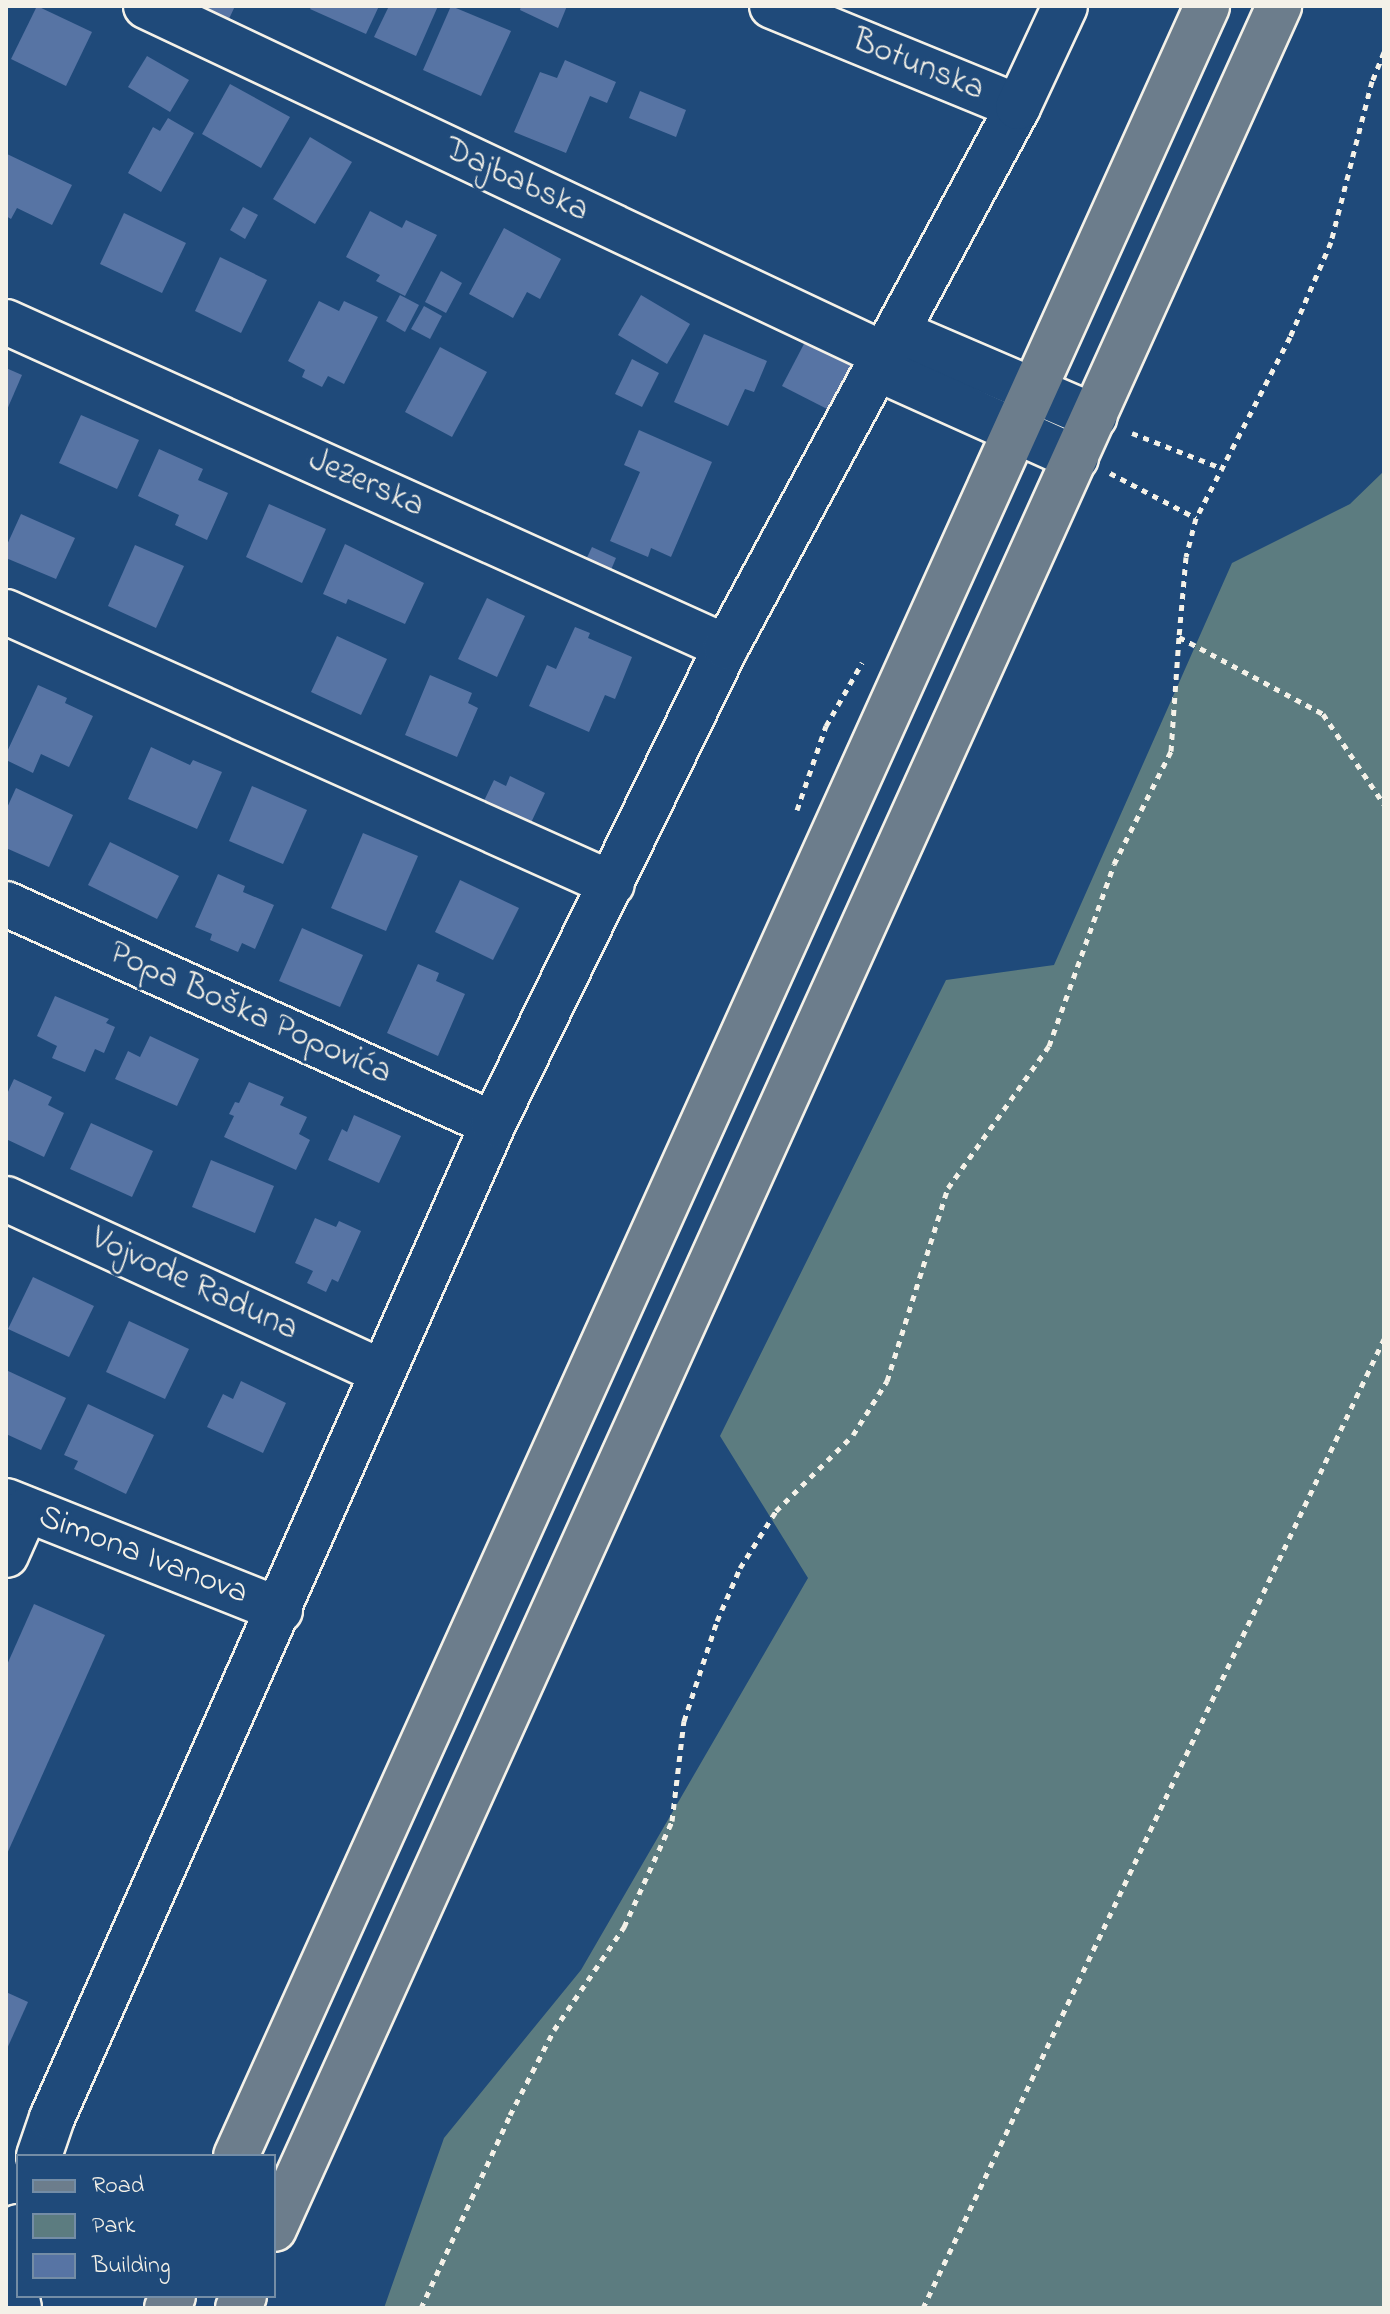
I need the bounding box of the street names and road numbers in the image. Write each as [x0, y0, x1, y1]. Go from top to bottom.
street label: Botunska [846, 21, 990, 111]
street label: Dajbabska [437, 130, 595, 232]
street label: Jezerska [302, 440, 430, 528]
street label: Popa Boška Popovića [103, 933, 397, 1095]
street label: Vojvode Raduna [84, 1219, 304, 1351]
street label: Simona Ivanova [33, 1497, 253, 1615]

